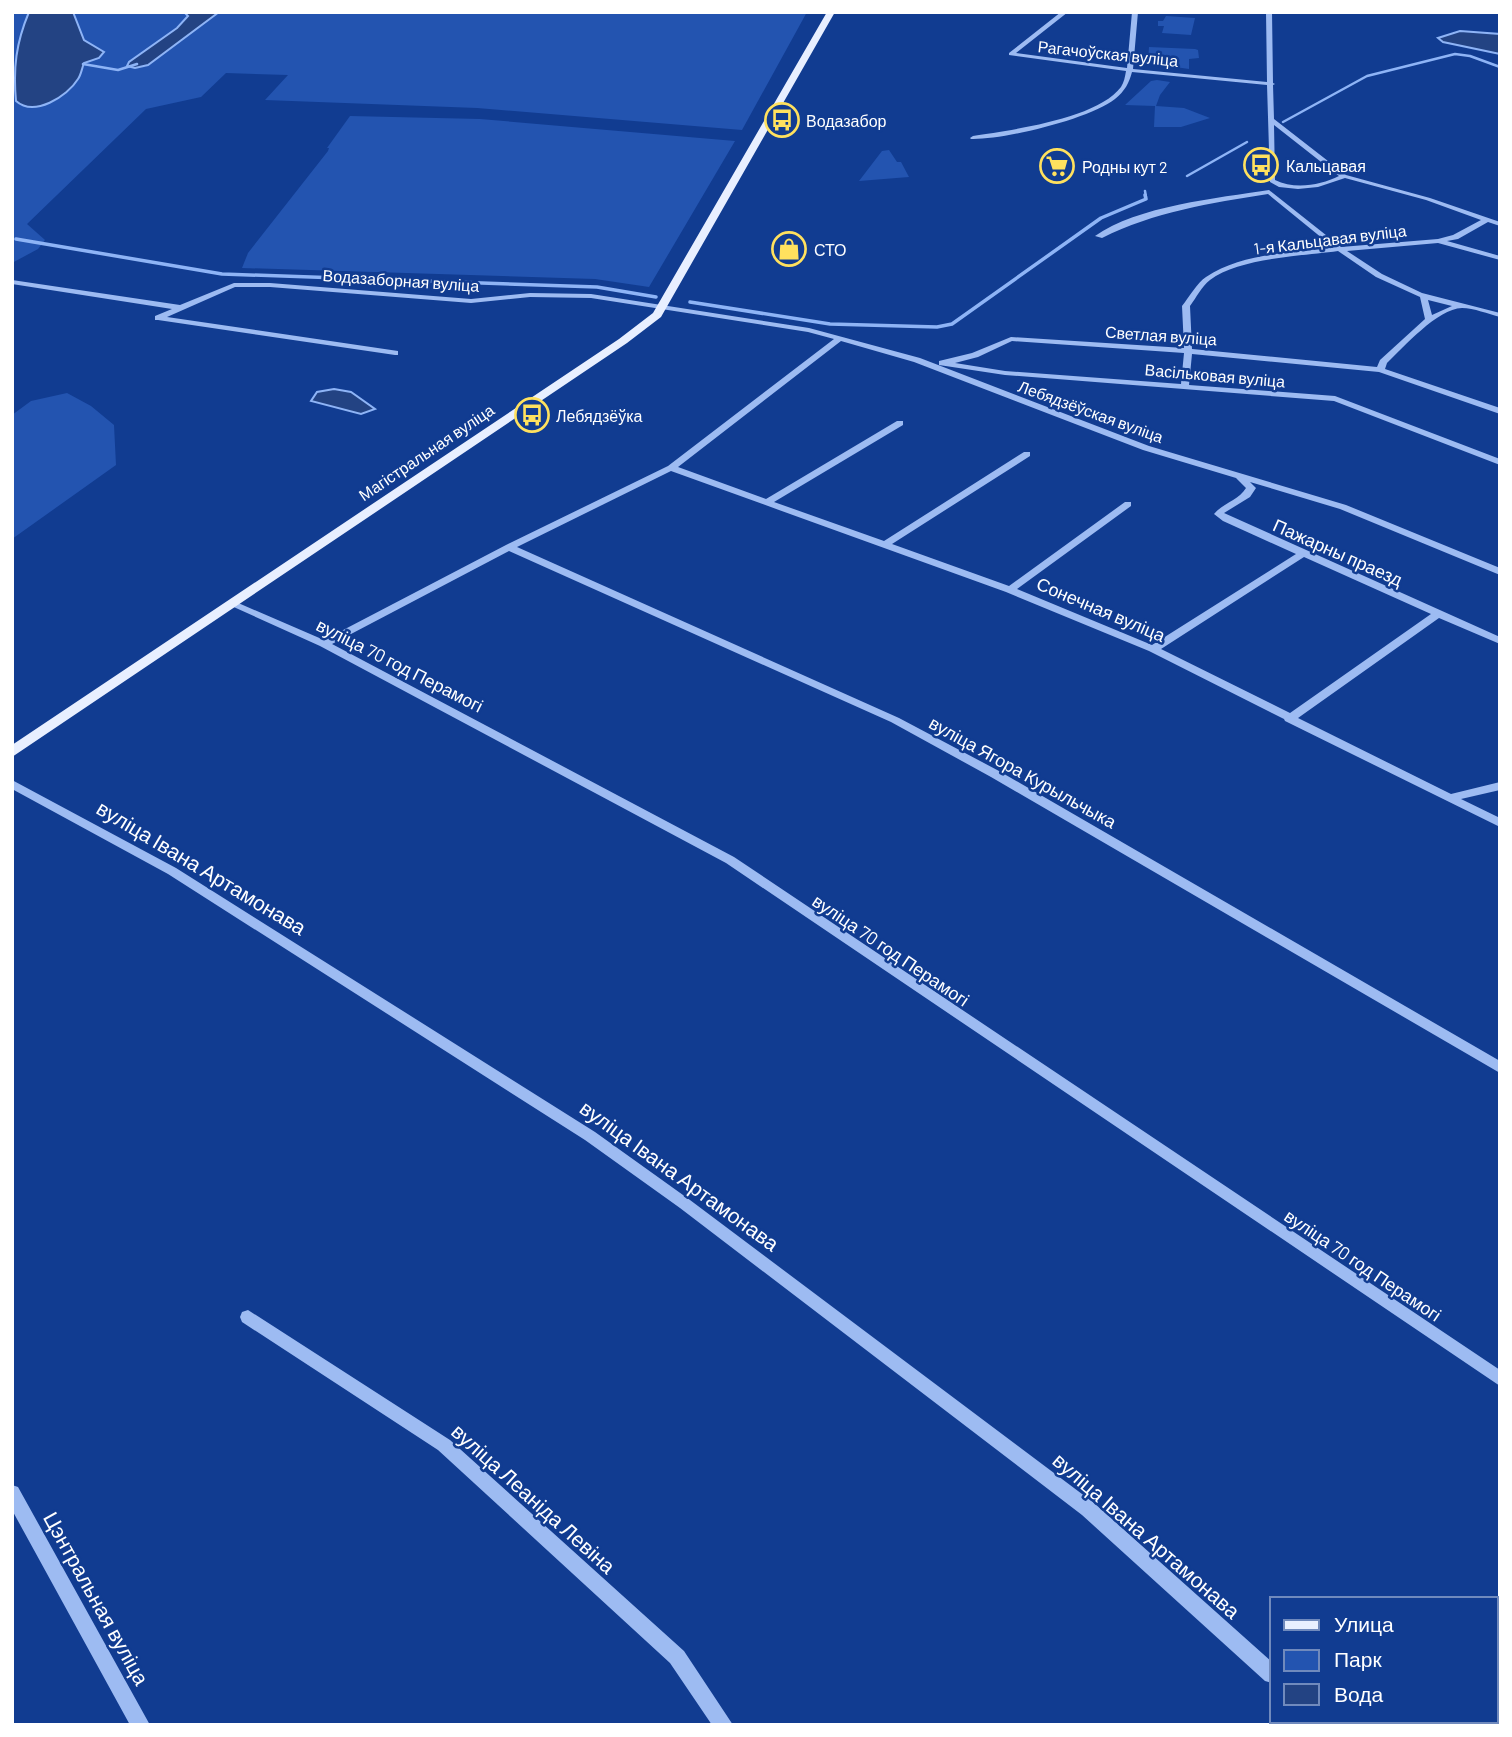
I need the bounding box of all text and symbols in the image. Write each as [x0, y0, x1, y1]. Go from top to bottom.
street label: Рагачоўская вуліца [1037, 36, 1179, 70]
bus stop icon: Водазабор [763, 101, 801, 139]
place label: Водазабор [806, 111, 887, 130]
bus stop icon: Кальцавая [1242, 146, 1280, 184]
supermarket icon: Родны кут 2 [1038, 147, 1076, 185]
place label: Кальцавая [1286, 156, 1366, 175]
place label: Родны кут 2 [1082, 157, 1168, 176]
street label: 1-я Кальцавая вуліца [1253, 220, 1407, 258]
shop icon: СТО [770, 230, 808, 268]
place label: СТО [814, 240, 847, 259]
street label: Водазаборная вуліца [322, 265, 480, 295]
street label: Светлая вуліца [1104, 322, 1218, 348]
street label: Васільковая вуліца [1144, 359, 1286, 391]
street label: Лебядзёўская вуліца [1016, 376, 1166, 446]
bus stop icon: Лебядзёўка [513, 396, 551, 434]
street label: Магістральная вуліца [355, 400, 497, 504]
place label: Лебядзёўка [556, 406, 643, 425]
street label: Пажарны праезд [1270, 514, 1407, 591]
street label: Сонечная вуліца [1033, 572, 1170, 646]
street label: вуліца 70 год Перамогі [313, 613, 487, 717]
street label: вуліца Ягора Курыльчыка [926, 711, 1121, 833]
street label: вуліца Івана Артамонава [93, 795, 311, 940]
street label: вуліца 70 год Перамогі [808, 889, 974, 1011]
street label: вуліца Івана Артамонава [576, 1094, 785, 1256]
street label: вуліца 70 год Перамогі [1280, 1204, 1446, 1326]
street label: вуліца Леаніда Левіна [447, 1418, 621, 1578]
street label: вуліца Івана Артамонава [1048, 1447, 1246, 1623]
street label: Цэнтральная вуліца [39, 1507, 155, 1689]
legend [1270, 1597, 1498, 1723]
text: Улица [1334, 1611, 1394, 1636]
text: Парк [1334, 1646, 1382, 1671]
text: Вода [1334, 1681, 1383, 1706]

